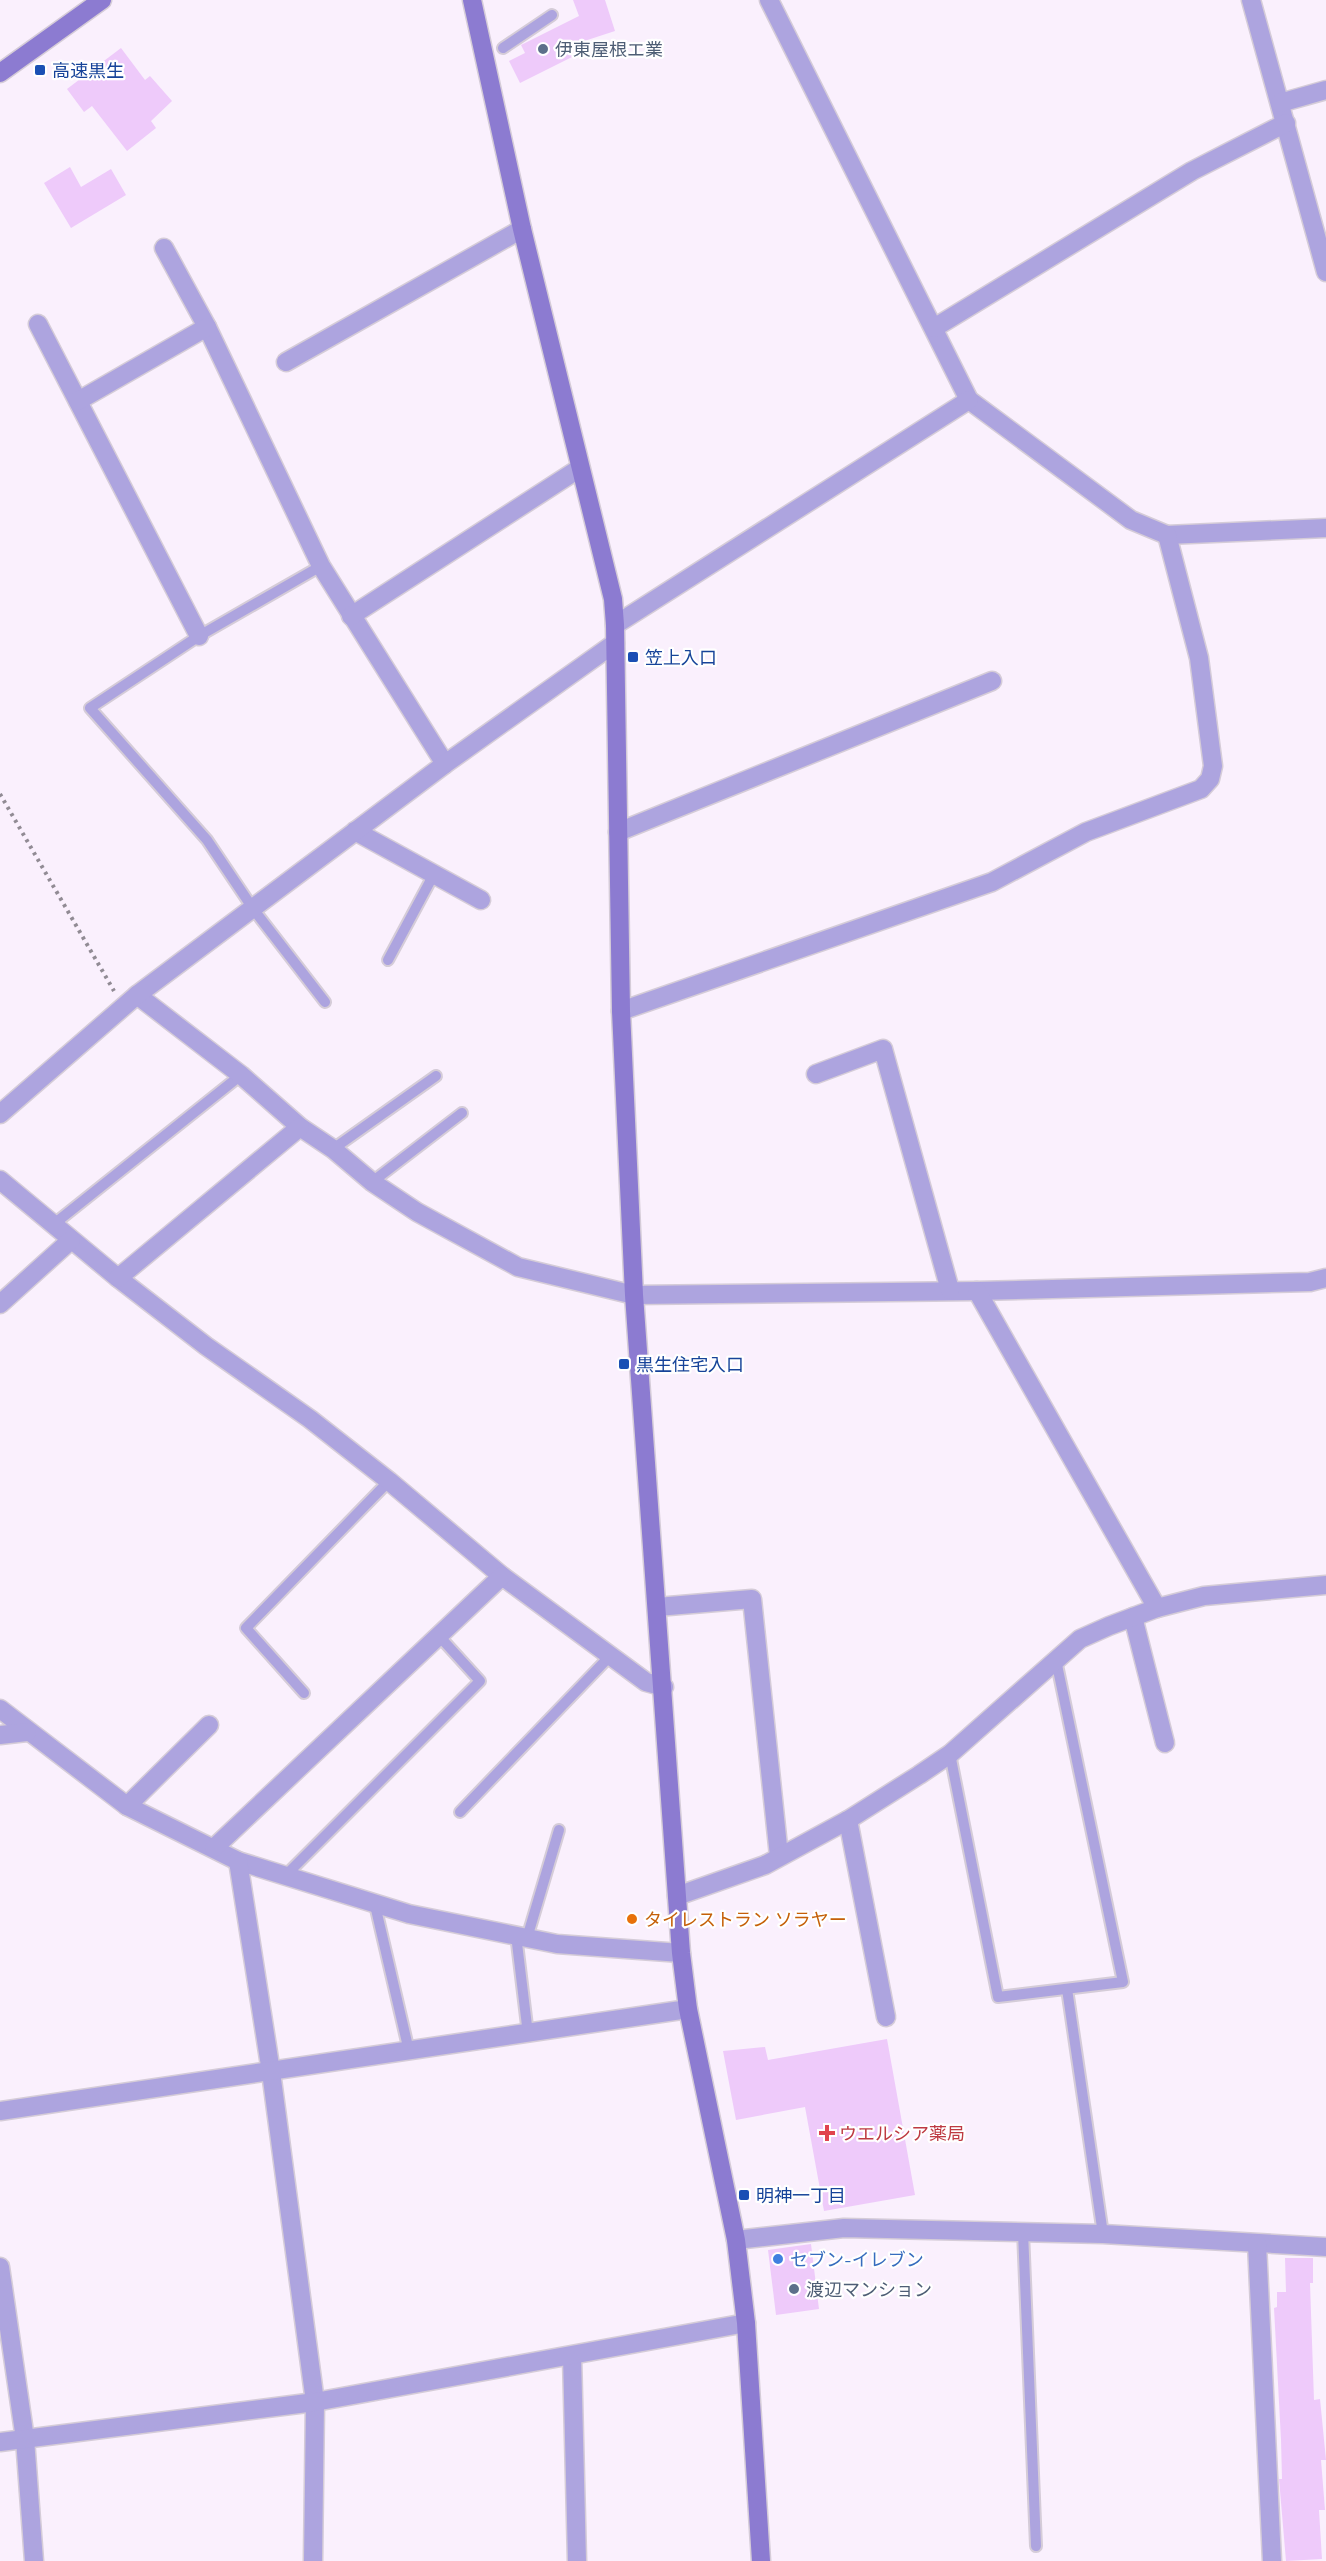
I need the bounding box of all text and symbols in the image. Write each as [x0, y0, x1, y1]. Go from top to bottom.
place label: 伊東屋根エ業 [555, 38, 663, 61]
marker: 伊東屋根エ業 [536, 42, 550, 56]
place label: 高速黒生 [52, 59, 124, 82]
marker: 高速黒生 [33, 63, 47, 77]
place label: 笠上入口 [645, 646, 717, 669]
marker: 笠上入口 [626, 650, 640, 664]
place label: 黒生住宅入口 [636, 1353, 744, 1376]
marker: 黒生住宅入口 [617, 1357, 631, 1371]
place label: タイレストラン ソラヤー [644, 1908, 847, 1931]
marker: タイレストラン ソラヤー [625, 1912, 639, 1926]
place label: ウエルシア薬局 [839, 2122, 965, 2145]
marker: ウエルシア薬局 [820, 2126, 834, 2140]
place label: 明神一丁目 [756, 2184, 846, 2207]
marker: 明神一丁目 [737, 2188, 751, 2202]
place label: セブン-イレブン [790, 2248, 924, 2271]
marker: セブン-イレブン [771, 2252, 785, 2266]
place label: 渡辺マンション [806, 2278, 932, 2301]
marker: 渡辺マンション [787, 2282, 801, 2296]

